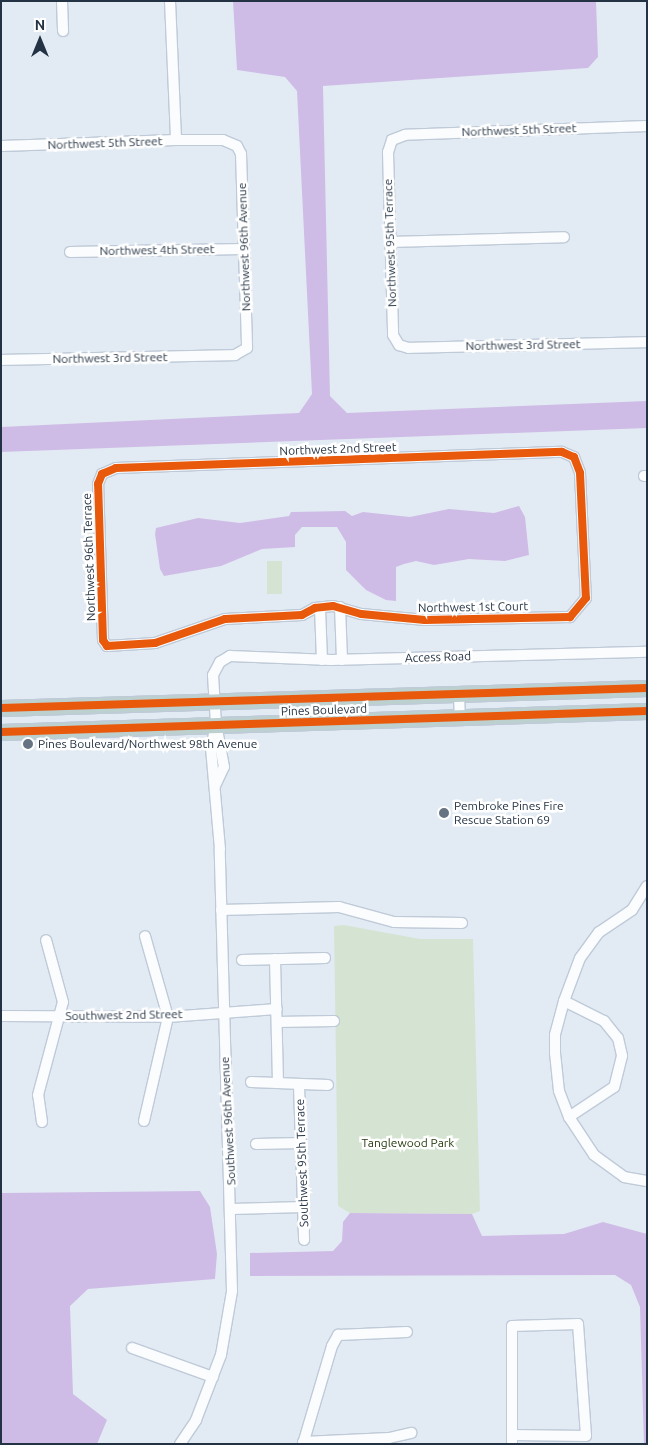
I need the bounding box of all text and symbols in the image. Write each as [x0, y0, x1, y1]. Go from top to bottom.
north arrow [15, 15, 65, 65]
text: N [35, 17, 45, 33]
street label: Northwest 5th Street [461, 121, 577, 139]
street label: Northwest 5th Street [47, 134, 163, 152]
street label: Northwest 95th Terrace [381, 179, 399, 307]
street label: Northwest 96th Avenue [235, 183, 253, 311]
street label: Northwest 4th Street [99, 242, 215, 258]
street label: Northwest 3rd Street [465, 337, 581, 353]
street label: Northwest 3rd Street [52, 350, 168, 366]
street label: Northwest 2nd Street [279, 440, 397, 458]
street label: Northwest 96th Terrace [80, 493, 98, 621]
street label: Northwest 1st Court [418, 599, 528, 615]
street label: Access Road [405, 649, 471, 665]
street label: Pines Boulevard [281, 701, 367, 719]
place label: Pines Boulevard/Northwest 98th Avenue [38, 737, 257, 751]
marker: Pines Boulevard/Northwest 98th Avenue [22, 738, 34, 750]
place label: Pembroke Pines Fire Rescue Station 69 [454, 799, 564, 827]
marker: Pembroke Pines Fire Rescue Station 69 [438, 807, 450, 819]
street label: Southwest 2nd Street [65, 1007, 183, 1023]
street label: Southwest 96th Avenue [217, 1056, 239, 1186]
street label: Southwest 95th Terrace [293, 1099, 311, 1227]
park label: Tanglewood Park [362, 1136, 454, 1150]

